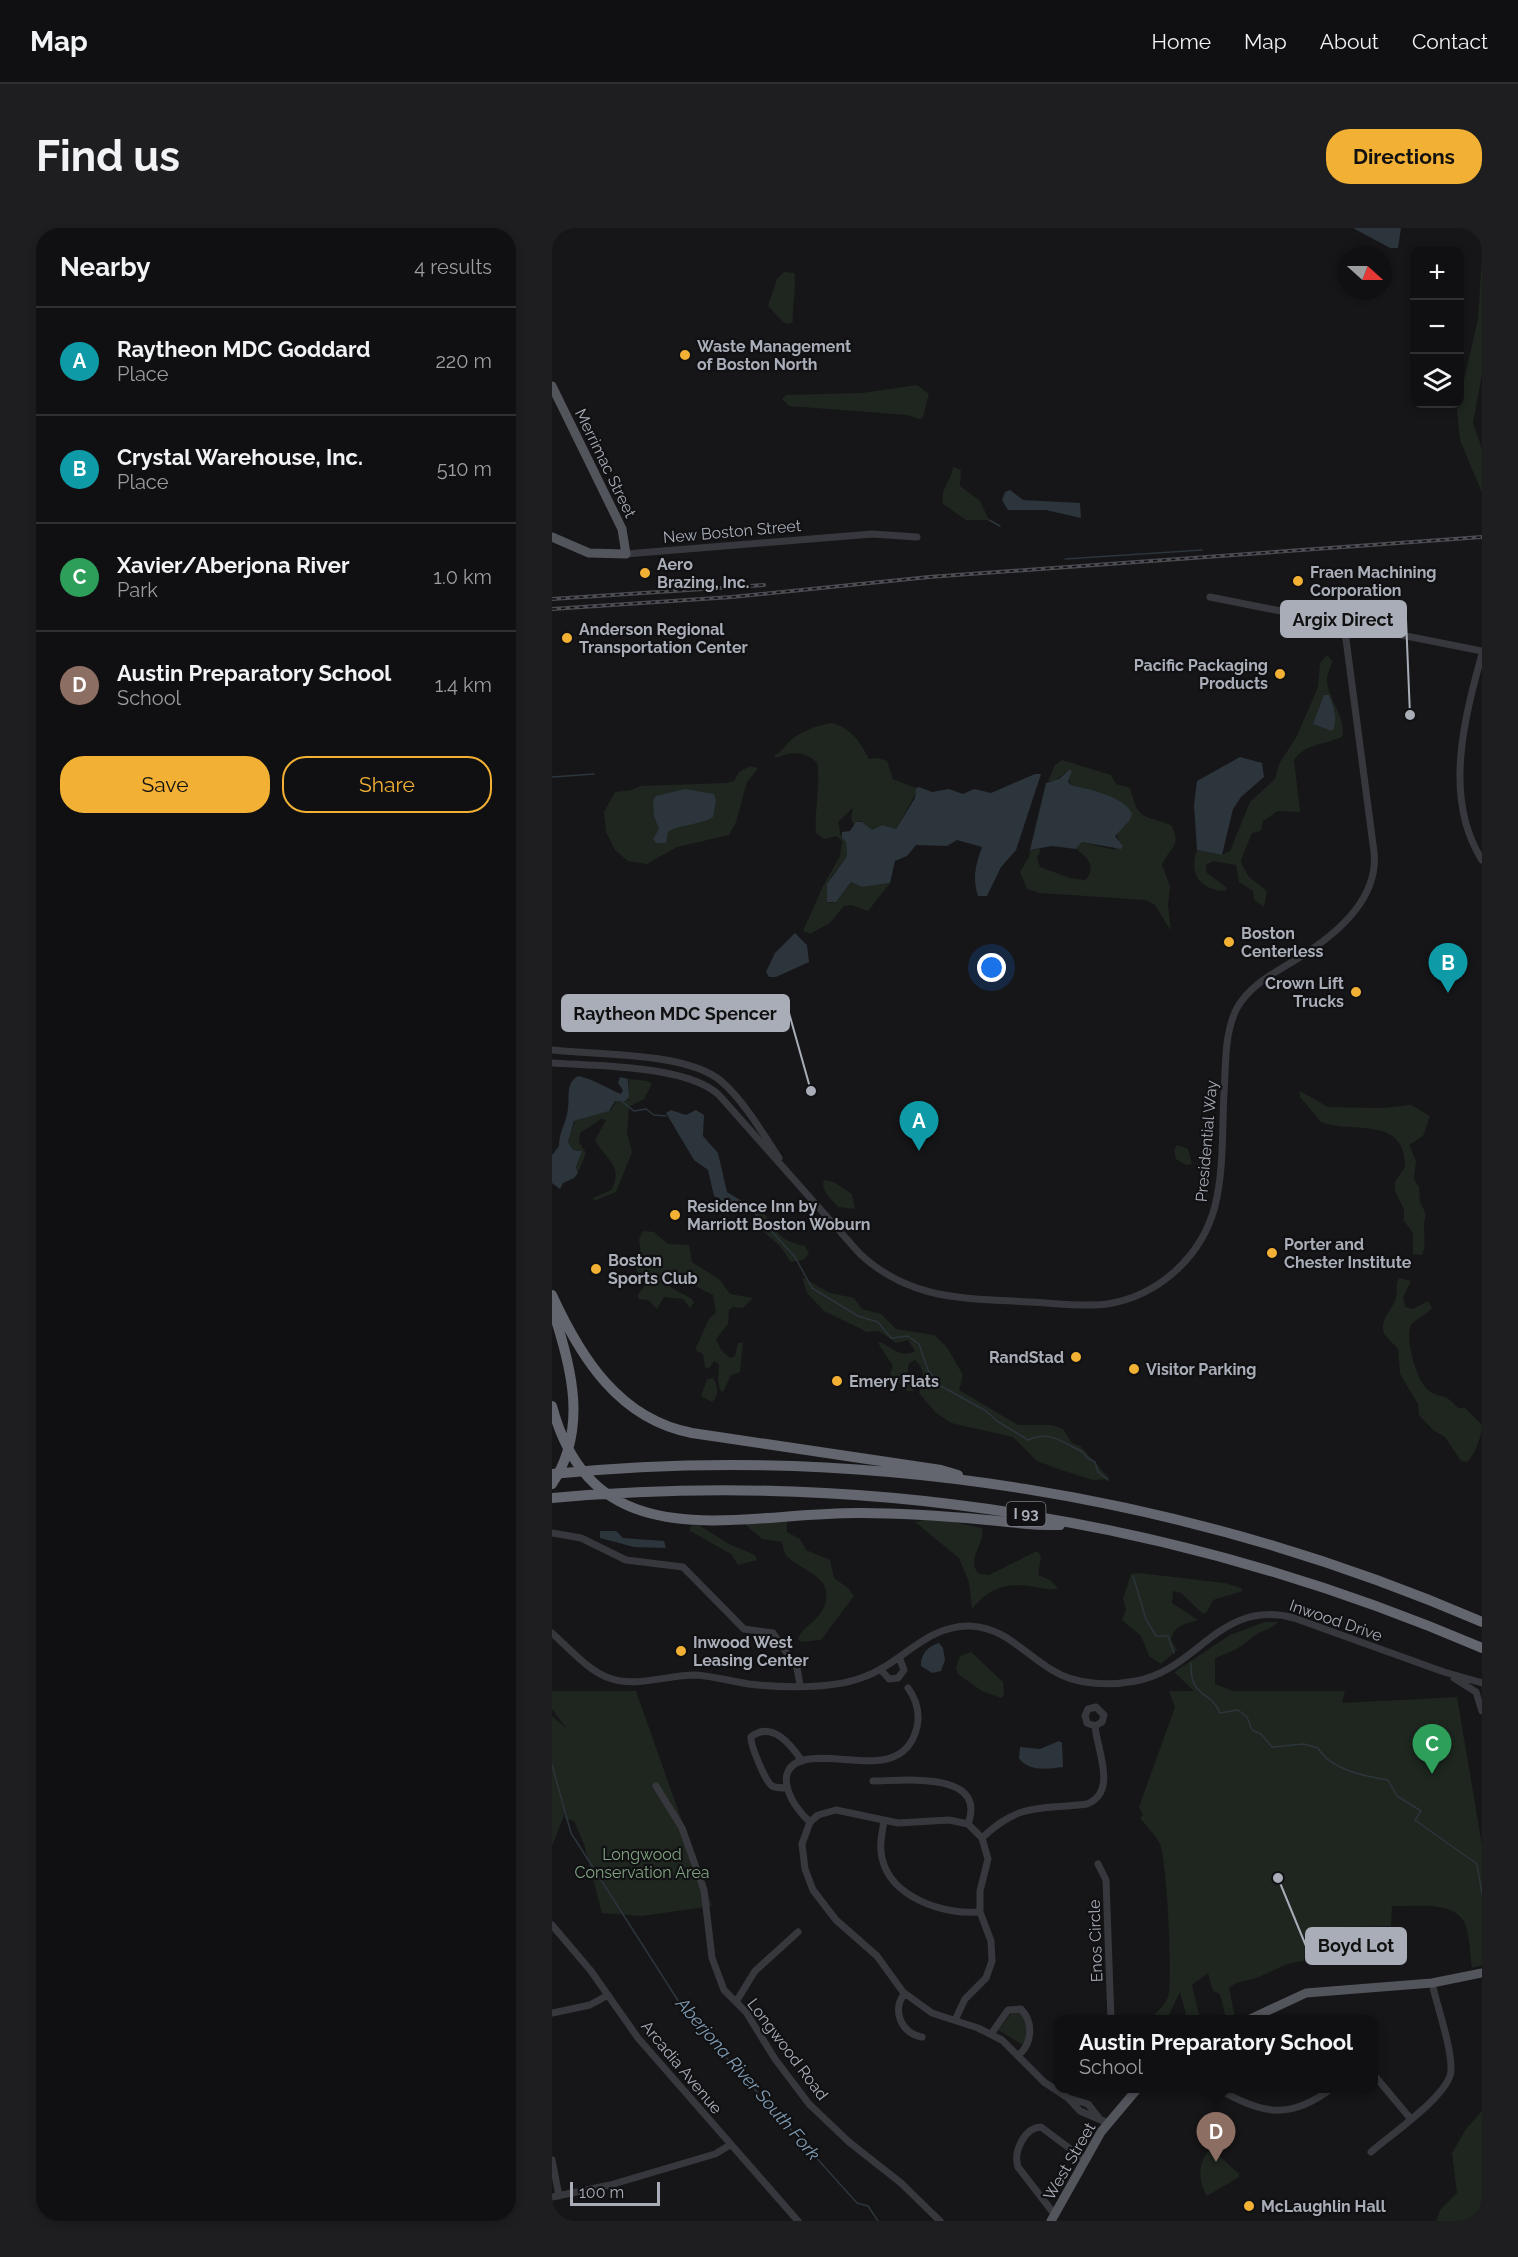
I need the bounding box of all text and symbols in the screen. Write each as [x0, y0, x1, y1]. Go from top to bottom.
text: Map [30, 25, 88, 58]
text: Home [1152, 29, 1211, 54]
text: Map [1244, 29, 1287, 54]
text: About [1320, 29, 1379, 54]
text: Contact [1412, 29, 1488, 54]
button: Directions [1326, 129, 1482, 184]
text: Find us [36, 132, 180, 181]
north arrow [1338, 246, 1392, 300]
map controls [1410, 246, 1464, 408]
button: + [1410, 246, 1464, 300]
text: Nearby [60, 252, 150, 282]
text: 4 results [414, 255, 492, 279]
button: − [1410, 300, 1464, 354]
text: Raytheon MDC Goddard [117, 336, 371, 362]
place label: Waste Management of Boston North [697, 337, 851, 374]
marker: Waste Management of Boston North [678, 348, 692, 362]
text: A [73, 349, 86, 373]
text: 220 m [435, 349, 492, 373]
button: layers [1410, 354, 1464, 408]
text: Place [117, 362, 168, 386]
street label: Merrimac Street [571, 406, 640, 521]
text: Crystal Warehouse, Inc. [117, 444, 363, 470]
text: B [73, 457, 86, 481]
text: 510 m [437, 457, 492, 481]
text: Place [117, 470, 168, 494]
street label: New Boston Street [662, 516, 802, 547]
text: Xavier/Aberjona River [117, 552, 349, 578]
place label: Aero Brazing, Inc. [657, 555, 749, 592]
place label: Fraen Machining Corporation [1310, 563, 1436, 600]
text: C [73, 565, 86, 589]
text: 1.0 km [433, 565, 492, 589]
marker: Aero Brazing, Inc. [638, 566, 652, 580]
marker: Fraen Machining Corporation [1291, 574, 1305, 588]
text: Park [117, 578, 158, 602]
callout: Argix Direct [1281, 601, 1406, 637]
text: Argix Direct [1293, 609, 1394, 630]
place label: Anderson Regional Transportation Center [579, 620, 748, 657]
marker: Anderson Regional Transportation Center [560, 631, 574, 645]
place label: Pacific Packaging Products [1134, 656, 1268, 693]
text: Austin Preparatory School [117, 660, 391, 686]
marker: Pacific Packaging Products [1273, 667, 1287, 681]
text: D [72, 673, 87, 697]
text: 1.4 km [435, 673, 492, 697]
text: School [117, 686, 181, 710]
button: Save [60, 756, 270, 813]
button: Share [282, 756, 492, 813]
place label: Boston Centerless [1241, 924, 1324, 961]
marker: Boston Centerless [1222, 935, 1236, 949]
pin: B [1428, 944, 1468, 993]
your location [977, 953, 1006, 982]
place label: Crown Lift Trucks [1265, 974, 1344, 1011]
marker: Crown Lift Trucks [1349, 985, 1363, 999]
callout: Raytheon MDC Spencer [562, 995, 789, 1031]
text: Raytheon MDC Spencer [573, 1003, 777, 1024]
street label: Presidential Way [1192, 1079, 1221, 1203]
pin: A [900, 1102, 938, 1151]
place label: Residence Inn by Marriott Boston Woburn [687, 1197, 871, 1234]
marker: Residence Inn by Marriott Boston Woburn [668, 1208, 682, 1222]
place label: Porter and Chester Institute [1284, 1235, 1412, 1272]
marker: Porter and Chester Institute [1265, 1246, 1279, 1260]
place label: Boston Sports Club [608, 1251, 698, 1288]
marker: Boston Sports Club [589, 1262, 603, 1276]
place label: RandStad [989, 1348, 1064, 1367]
marker: RandStad [1069, 1350, 1083, 1364]
place label: Visitor Parking [1146, 1360, 1256, 1379]
marker: Visitor Parking [1127, 1362, 1141, 1376]
place label: Emery Flats [849, 1372, 939, 1391]
marker: Emery Flats [830, 1374, 844, 1388]
road number: I 93 [1006, 1502, 1046, 1526]
street label: Inwood Drive [1287, 1596, 1385, 1645]
place label: Inwood West Leasing Center [693, 1633, 809, 1670]
marker: Inwood West Leasing Center [674, 1644, 688, 1658]
pin: C [1412, 1724, 1452, 1774]
park label: Longwood Conservation Area [574, 1845, 710, 1882]
street label: Enos Circle [1085, 1899, 1106, 1983]
callout: Boyd Lot [1306, 1928, 1406, 1964]
text: Boyd Lot [1318, 1935, 1394, 1956]
water label: Aberjona River South Fork [671, 1992, 825, 2165]
street label: Longwood Road [743, 1995, 832, 2104]
popup [1054, 2015, 1378, 2093]
street label: Arcadia Avenue [637, 2017, 726, 2118]
text: Austin Preparatory School [1079, 2029, 1353, 2055]
text: School [1079, 2055, 1143, 2079]
pin: D [1196, 2112, 1236, 2162]
street label: West Street [1040, 2118, 1100, 2203]
scale bar [570, 2179, 660, 2206]
text: 100 m [579, 2183, 624, 2202]
place label: McLaughlin Hall [1261, 2197, 1387, 2216]
marker: McLaughlin Hall [1242, 2199, 1256, 2213]

